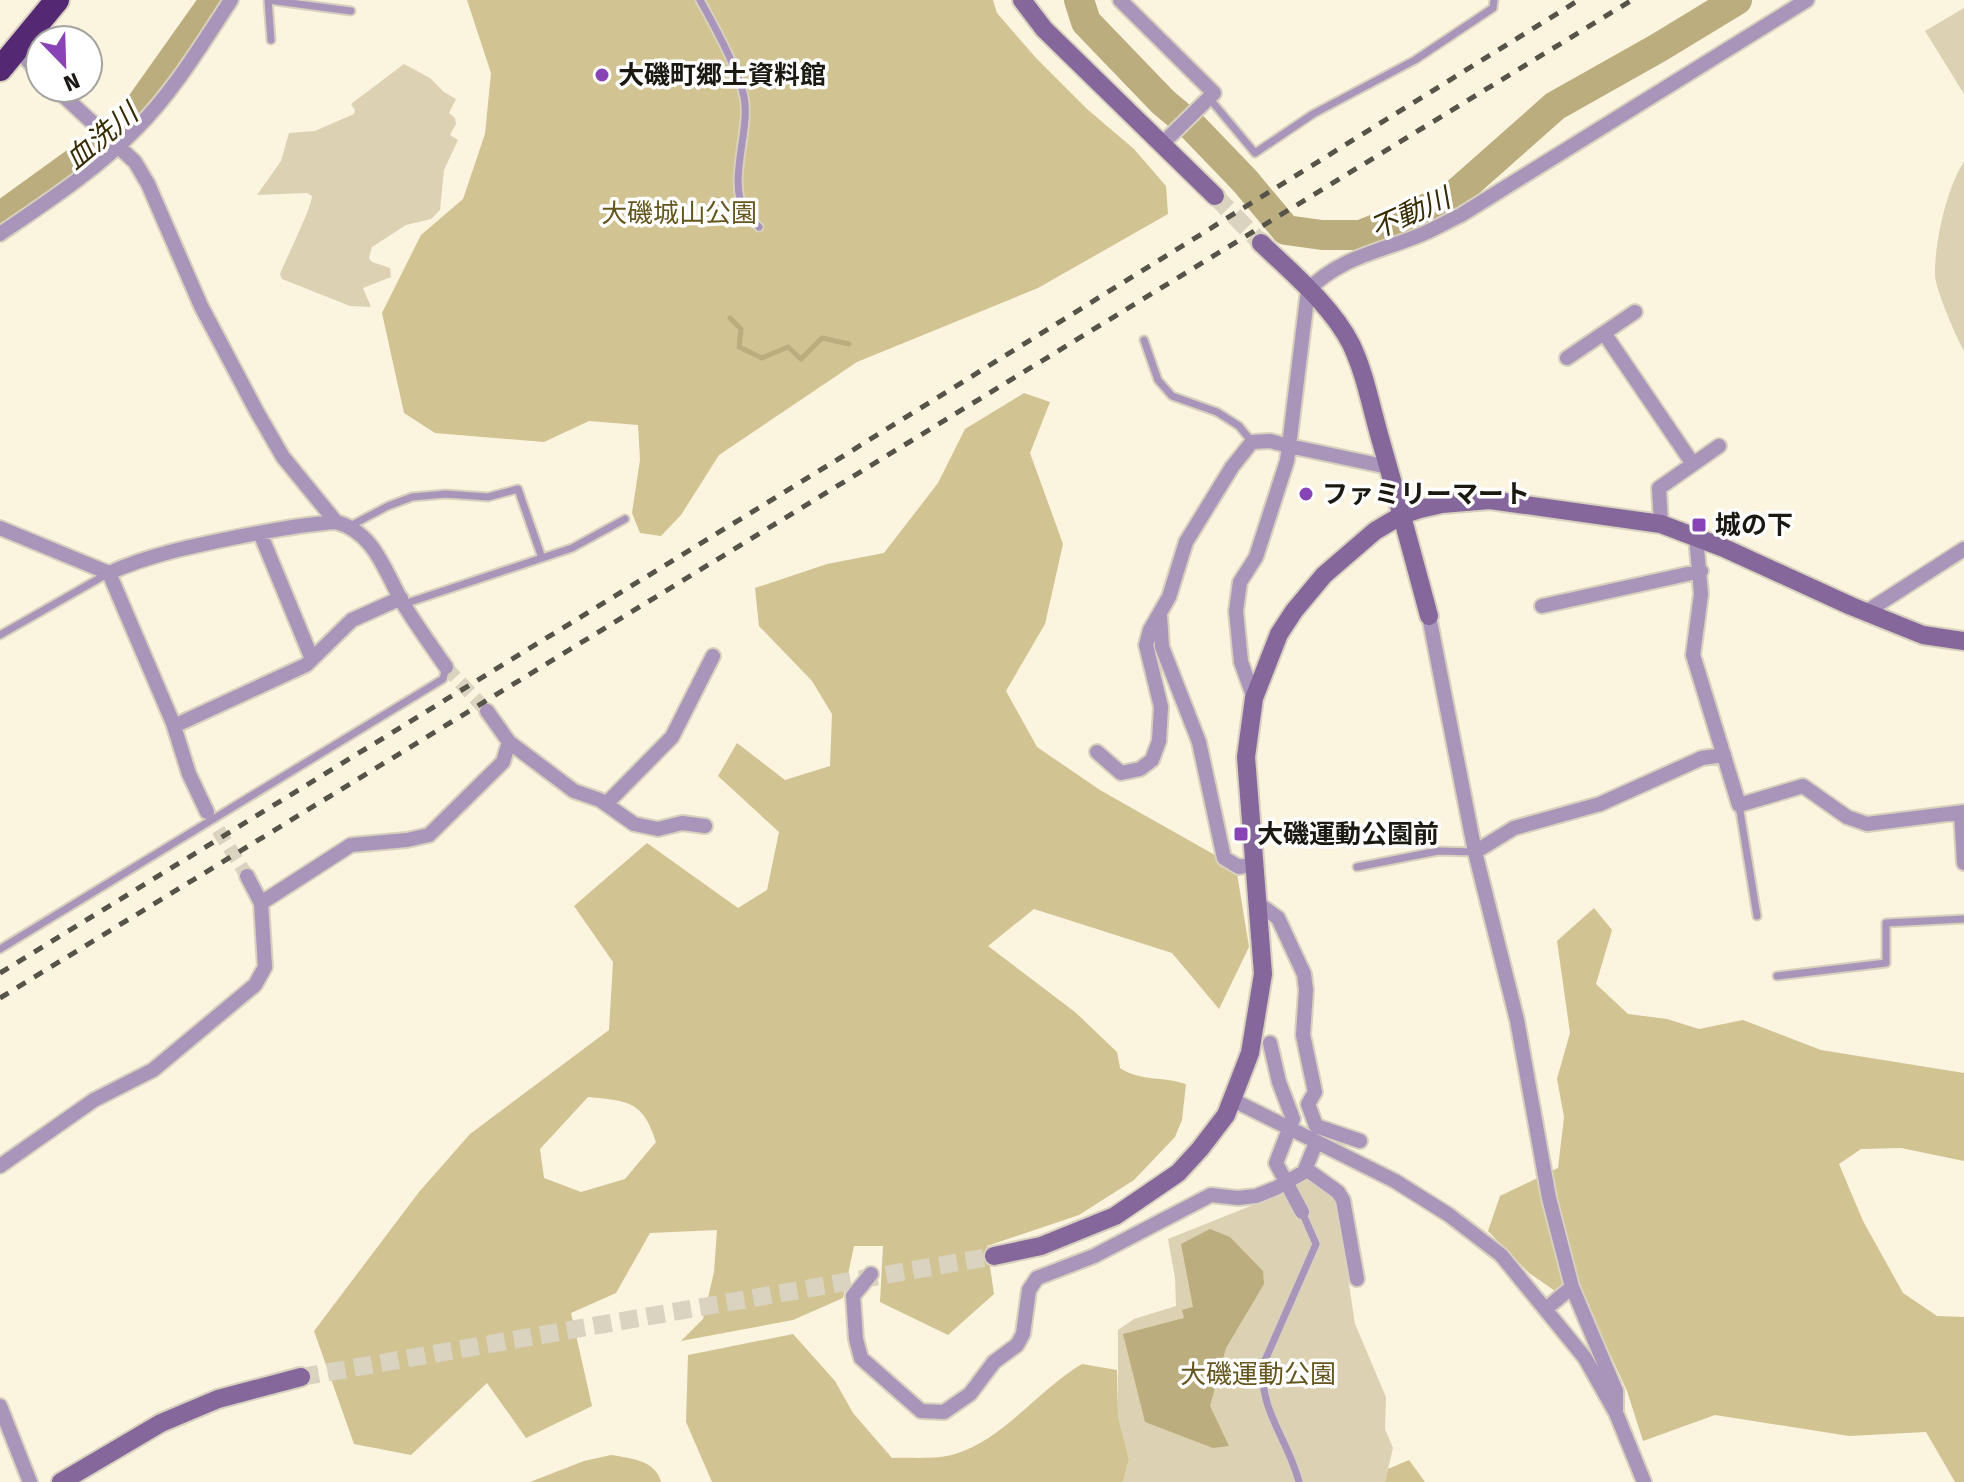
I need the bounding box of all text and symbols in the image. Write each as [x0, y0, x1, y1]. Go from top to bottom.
north arrow [24, 24, 104, 104]
place label: 大磯町郷土資料館 [618, 60, 826, 91]
marker: 大磯町郷土資料館 [593, 66, 611, 84]
text: N [60, 67, 84, 97]
water label: 血洗川 [59, 95, 146, 176]
water label: 不動川 [1365, 180, 1458, 246]
park label: 大磯城山公園 [601, 198, 757, 229]
place label: ファミリーマート [1322, 479, 1530, 510]
marker: ファミリーマート [1297, 485, 1315, 503]
place label: 城の下 [1715, 510, 1793, 541]
marker: 城の下 [1690, 516, 1708, 534]
place label: 大磯運動公園前 [1257, 819, 1439, 850]
marker: 大磯運動公園前 [1232, 825, 1250, 843]
park label: 大磯運動公園 [1180, 1359, 1336, 1390]

